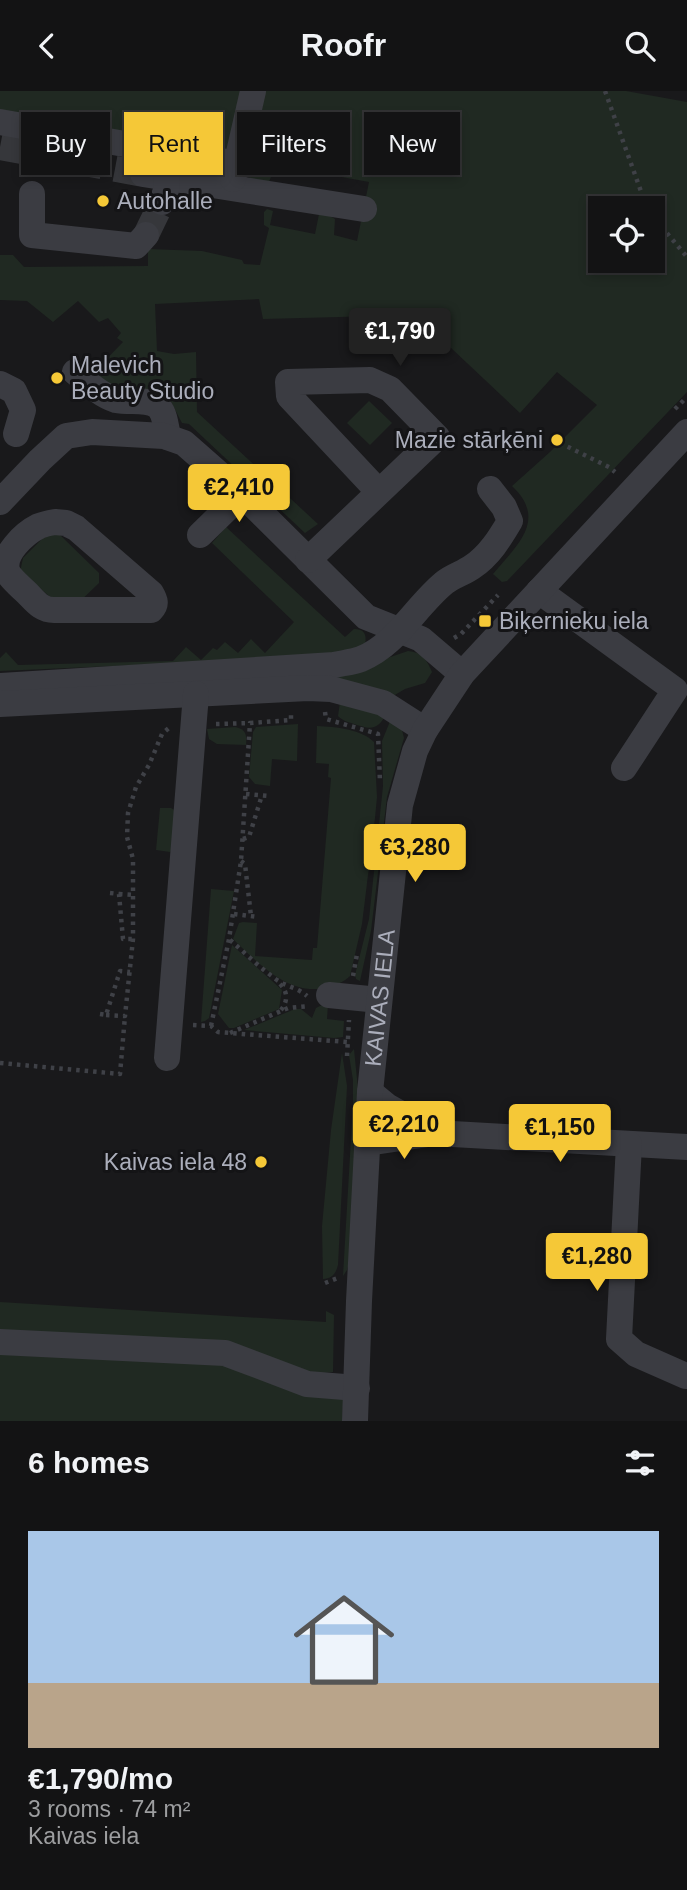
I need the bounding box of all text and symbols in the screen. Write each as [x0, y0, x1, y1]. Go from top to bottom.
icon: back [28, 27, 66, 65]
text: Roofr [301, 27, 386, 63]
icon: search [621, 27, 659, 65]
chip: Buy [21, 112, 110, 175]
chip: Rent [124, 112, 223, 175]
chip: Filters [237, 112, 350, 175]
chip: New [364, 112, 460, 175]
place label: Autohalle [117, 188, 213, 214]
marker: Autohalle [95, 193, 111, 209]
map controls [588, 196, 665, 273]
button: locate [588, 196, 665, 273]
pin: €1,790 [343, 309, 457, 368]
text: €1,790 [365, 318, 435, 344]
place label: Malevich Beauty Studio [71, 352, 214, 404]
marker: Malevich Beauty Studio [49, 370, 65, 386]
place label: Mazie stārķēni [395, 427, 543, 453]
marker: Mazie stārķēni [549, 432, 565, 448]
pin: €2,410 [182, 465, 296, 524]
text: €2,410 [204, 474, 274, 500]
place label: Biķernieku iela [499, 608, 649, 634]
marker: Biķernieku iela [477, 613, 493, 629]
pin: €3,280 [358, 825, 472, 884]
text: €3,280 [380, 834, 450, 860]
street label: KAIVAS IELA [360, 927, 400, 1068]
pin: €2,210 [347, 1101, 461, 1161]
pin: €1,150 [503, 1105, 617, 1164]
text: €2,210 [369, 1111, 439, 1137]
text: €1,150 [525, 1114, 595, 1140]
place label: Kaivas iela 48 [104, 1149, 247, 1175]
marker: Kaivas iela 48 [253, 1154, 269, 1170]
pin: €1,280 [540, 1233, 654, 1293]
text: €1,280 [562, 1243, 632, 1269]
icon: filters [621, 1444, 659, 1482]
text: 6 homes [28, 1446, 150, 1479]
icon: home [281, 1577, 407, 1703]
text: €1,790/mo [28, 1762, 173, 1795]
text: 3 rooms · 74 m² [28, 1796, 190, 1822]
text: Kaivas iela [28, 1823, 139, 1849]

